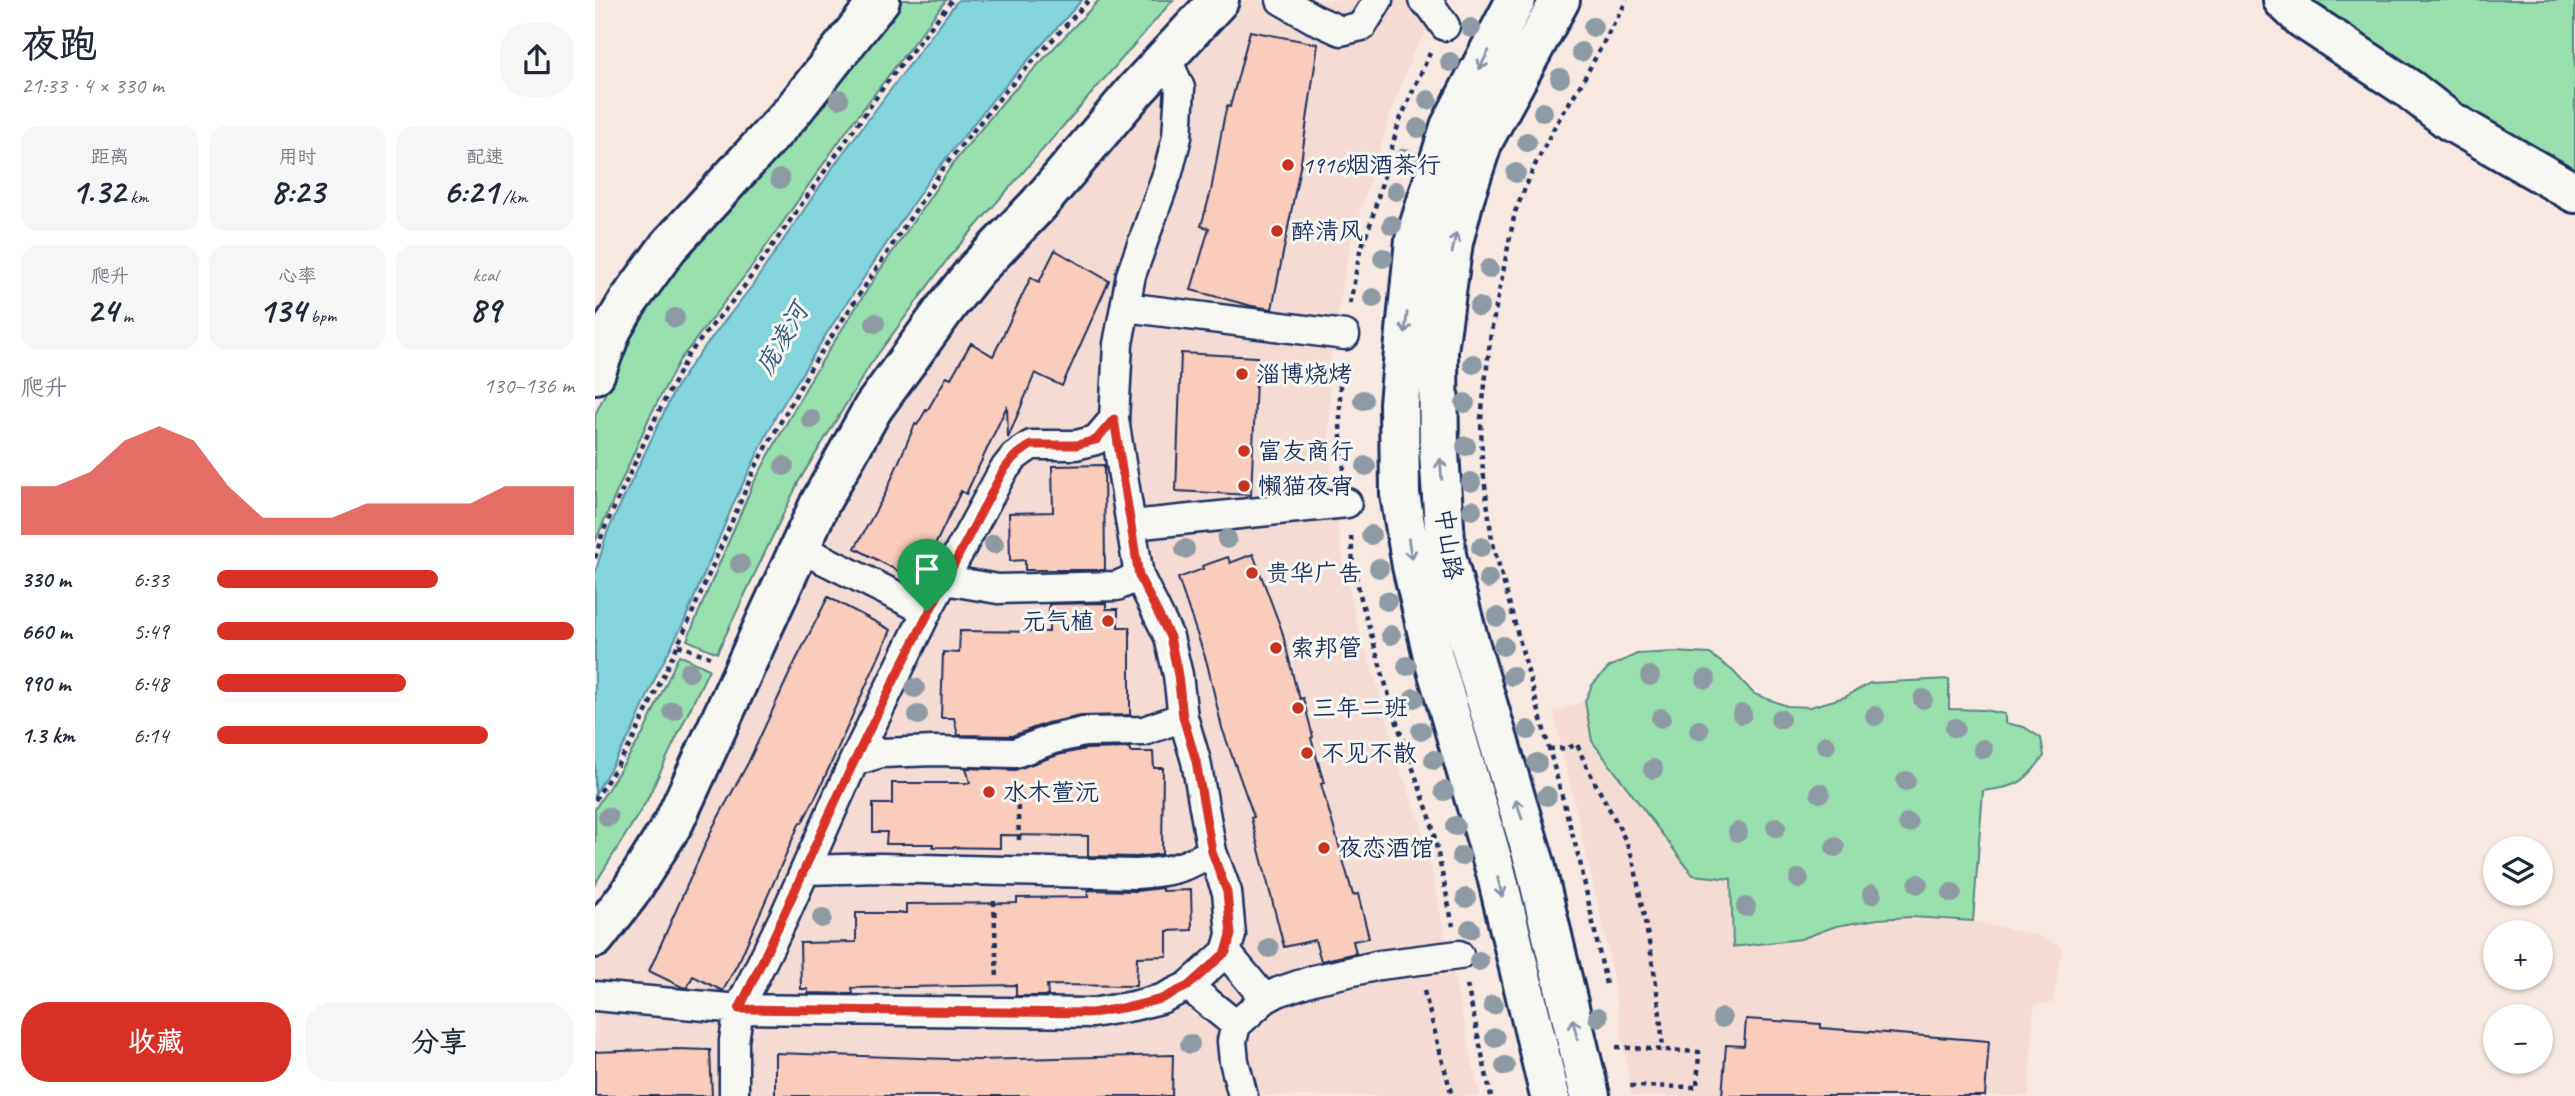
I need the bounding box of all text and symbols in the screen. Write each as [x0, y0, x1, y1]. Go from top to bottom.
text: 夜跑 [21, 21, 97, 68]
button: share [500, 23, 574, 97]
one-way arrow [1477, 50, 1491, 70]
text: 21:33 · 4 × 330 m [21, 71, 164, 100]
text: 距离 [91, 145, 129, 169]
text: 用时 [278, 145, 317, 169]
text: 配速 [466, 145, 504, 169]
place label: 1916烟酒茶行 [1302, 150, 1441, 180]
marker: 1916烟酒茶行 [1280, 157, 1296, 173]
text: 1.32 [71, 169, 125, 214]
text: 8:23 [270, 169, 325, 214]
text: 6:21 [443, 169, 498, 214]
text: km [125, 185, 149, 209]
text: /km [498, 185, 527, 209]
place label: 醉清风 [1291, 216, 1363, 246]
marker: 醉清风 [1269, 223, 1285, 239]
one-way arrow [1448, 232, 1461, 255]
text: kcal [473, 263, 498, 287]
text: 爬升 [91, 264, 129, 288]
text: 心率 [278, 264, 317, 288]
text: 89 [470, 287, 501, 332]
text: 24 [86, 288, 118, 333]
text: 134 [259, 288, 306, 333]
water label: 庞凌河 [748, 294, 818, 381]
text: m [118, 304, 133, 328]
text: bpm [306, 304, 336, 328]
one-way arrow [1399, 311, 1412, 334]
place label: 淄博烧烤 [1256, 359, 1352, 389]
marker: 淄博烧烤 [1234, 366, 1250, 382]
text: 130–136 m [483, 371, 574, 400]
text: 爬升 [21, 373, 67, 402]
place label: 富友商行 [1258, 436, 1354, 466]
marker: 富友商行 [1236, 443, 1252, 459]
one-way arrow [1434, 458, 1447, 481]
place label: 懒猫夜宵 [1258, 471, 1354, 501]
marker: 懒猫夜宵 [1236, 478, 1252, 494]
street label: 中山路 [1429, 506, 1469, 582]
one-way arrow [1404, 537, 1417, 560]
pin [897, 539, 957, 611]
icon: arrive [908, 550, 946, 588]
place label: 贵华广告 [1266, 558, 1362, 588]
text: 330 m [21, 565, 71, 594]
text: 6:33 [133, 565, 169, 594]
marker: 贵华广告 [1244, 565, 1260, 581]
place label: 元气植 [1022, 606, 1094, 636]
marker: 元气植 [1100, 613, 1116, 629]
text: 660 m [21, 617, 72, 646]
text: 5:49 [133, 617, 169, 646]
place label: 索邦管 [1290, 633, 1362, 663]
marker: 索邦管 [1268, 640, 1284, 656]
text: 990 m [21, 669, 70, 698]
text: 6:48 [133, 669, 169, 698]
place label: 三年二班 [1312, 693, 1408, 723]
marker: 三年二班 [1290, 700, 1306, 716]
text: 1.3 km [21, 721, 75, 750]
text: 6:14 [133, 721, 169, 750]
place label: 不见不散 [1321, 738, 1417, 768]
marker: 不见不散 [1299, 745, 1315, 761]
place label: 水木萱沅 [1003, 777, 1099, 807]
marker: 水木萱沅 [981, 784, 997, 800]
one-way arrow [1511, 798, 1524, 820]
place label: 夜恋酒馆 [1338, 833, 1434, 863]
map controls [2483, 836, 2553, 1074]
button: layers [2483, 836, 2553, 906]
marker: 夜恋酒馆 [1316, 840, 1332, 856]
one-way arrow [1494, 875, 1507, 898]
button: + [2483, 920, 2553, 990]
button: 收藏 [21, 1002, 291, 1082]
button: 分享 [305, 1002, 574, 1082]
button: − [2483, 1004, 2553, 1074]
one-way arrow [1567, 1018, 1581, 1041]

